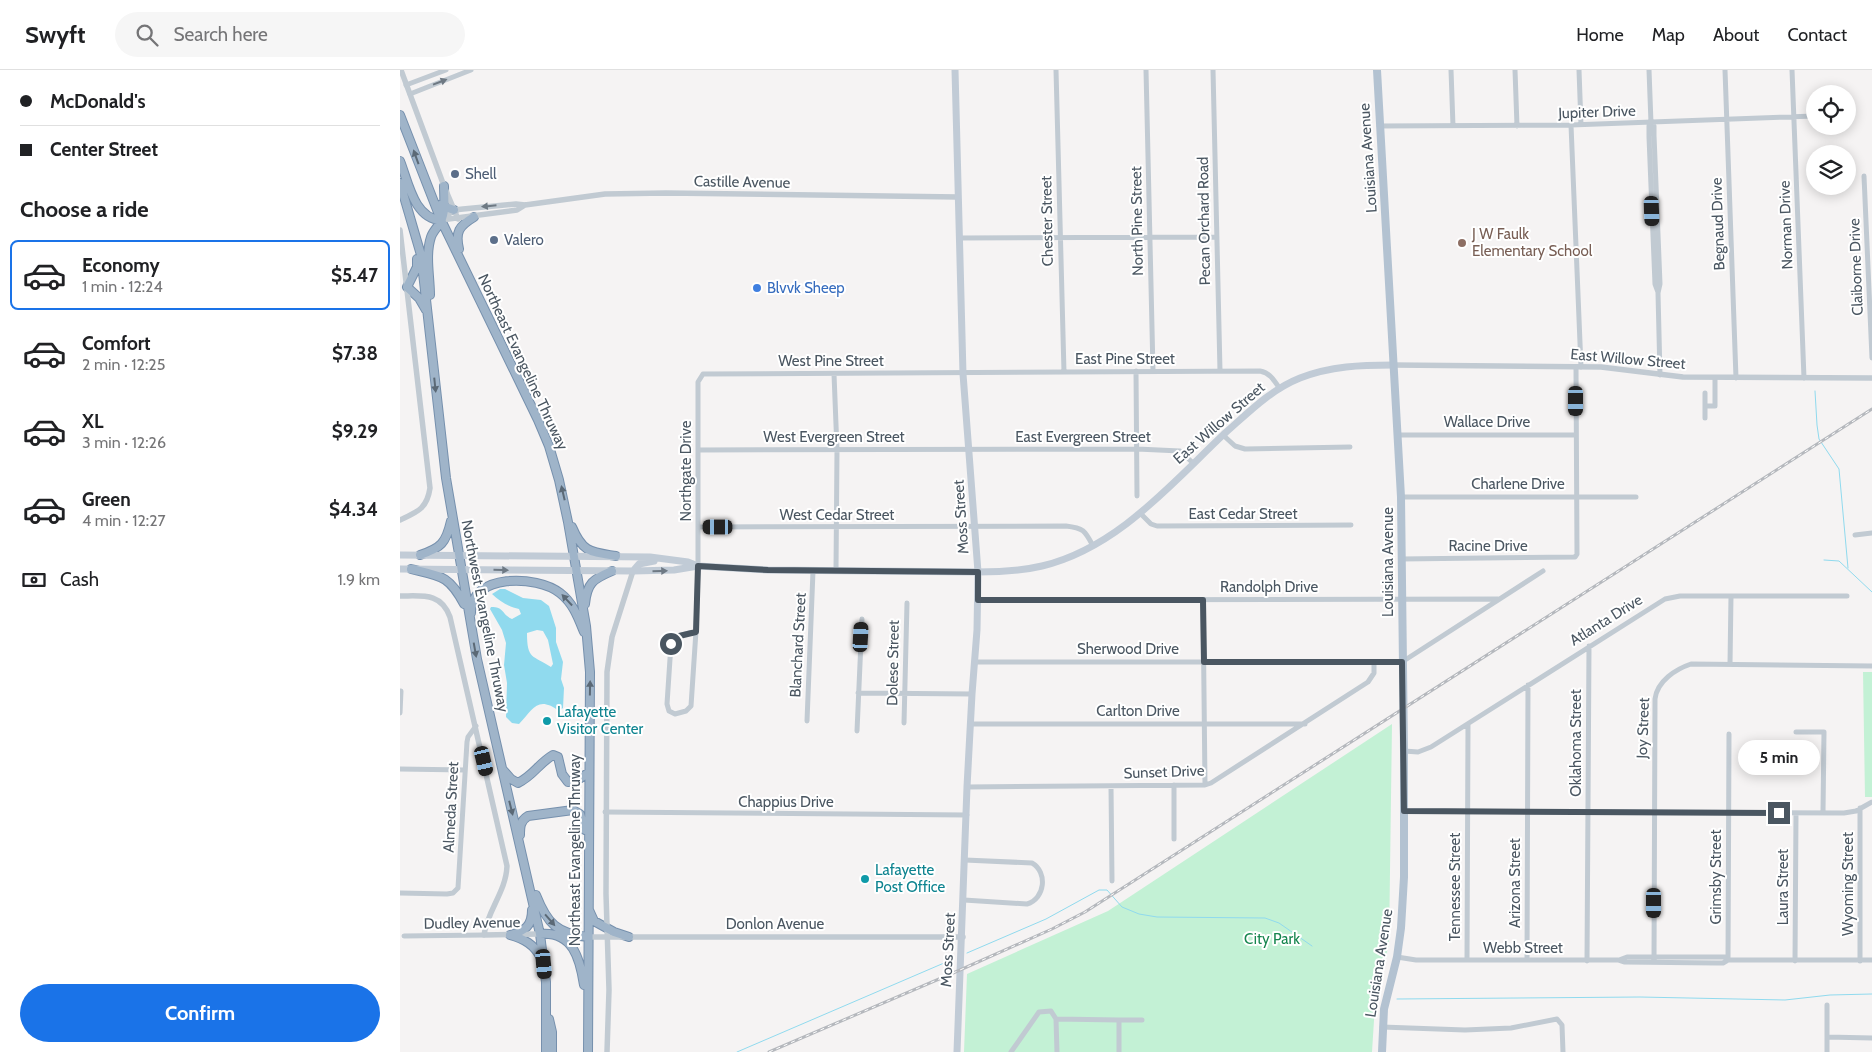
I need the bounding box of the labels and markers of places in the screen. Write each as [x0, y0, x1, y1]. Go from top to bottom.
place label: Shell [465, 165, 497, 183]
marker: Shell [449, 168, 461, 180]
place label: J W Faulk Elementary School [1471, 225, 1593, 260]
place label: Valero [504, 231, 544, 249]
marker: Valero [488, 234, 500, 246]
marker: J W Faulk Elementary School [1456, 237, 1468, 249]
place label: Blvvk Sheep [767, 279, 845, 297]
marker: Blvvk Sheep [751, 282, 763, 294]
place label: Lafayette Visitor Center [557, 703, 643, 738]
marker: Lafayette Visitor Center [541, 715, 553, 727]
place label: Lafayette Post Office [875, 861, 946, 896]
marker: Lafayette Post Office [859, 873, 871, 885]

